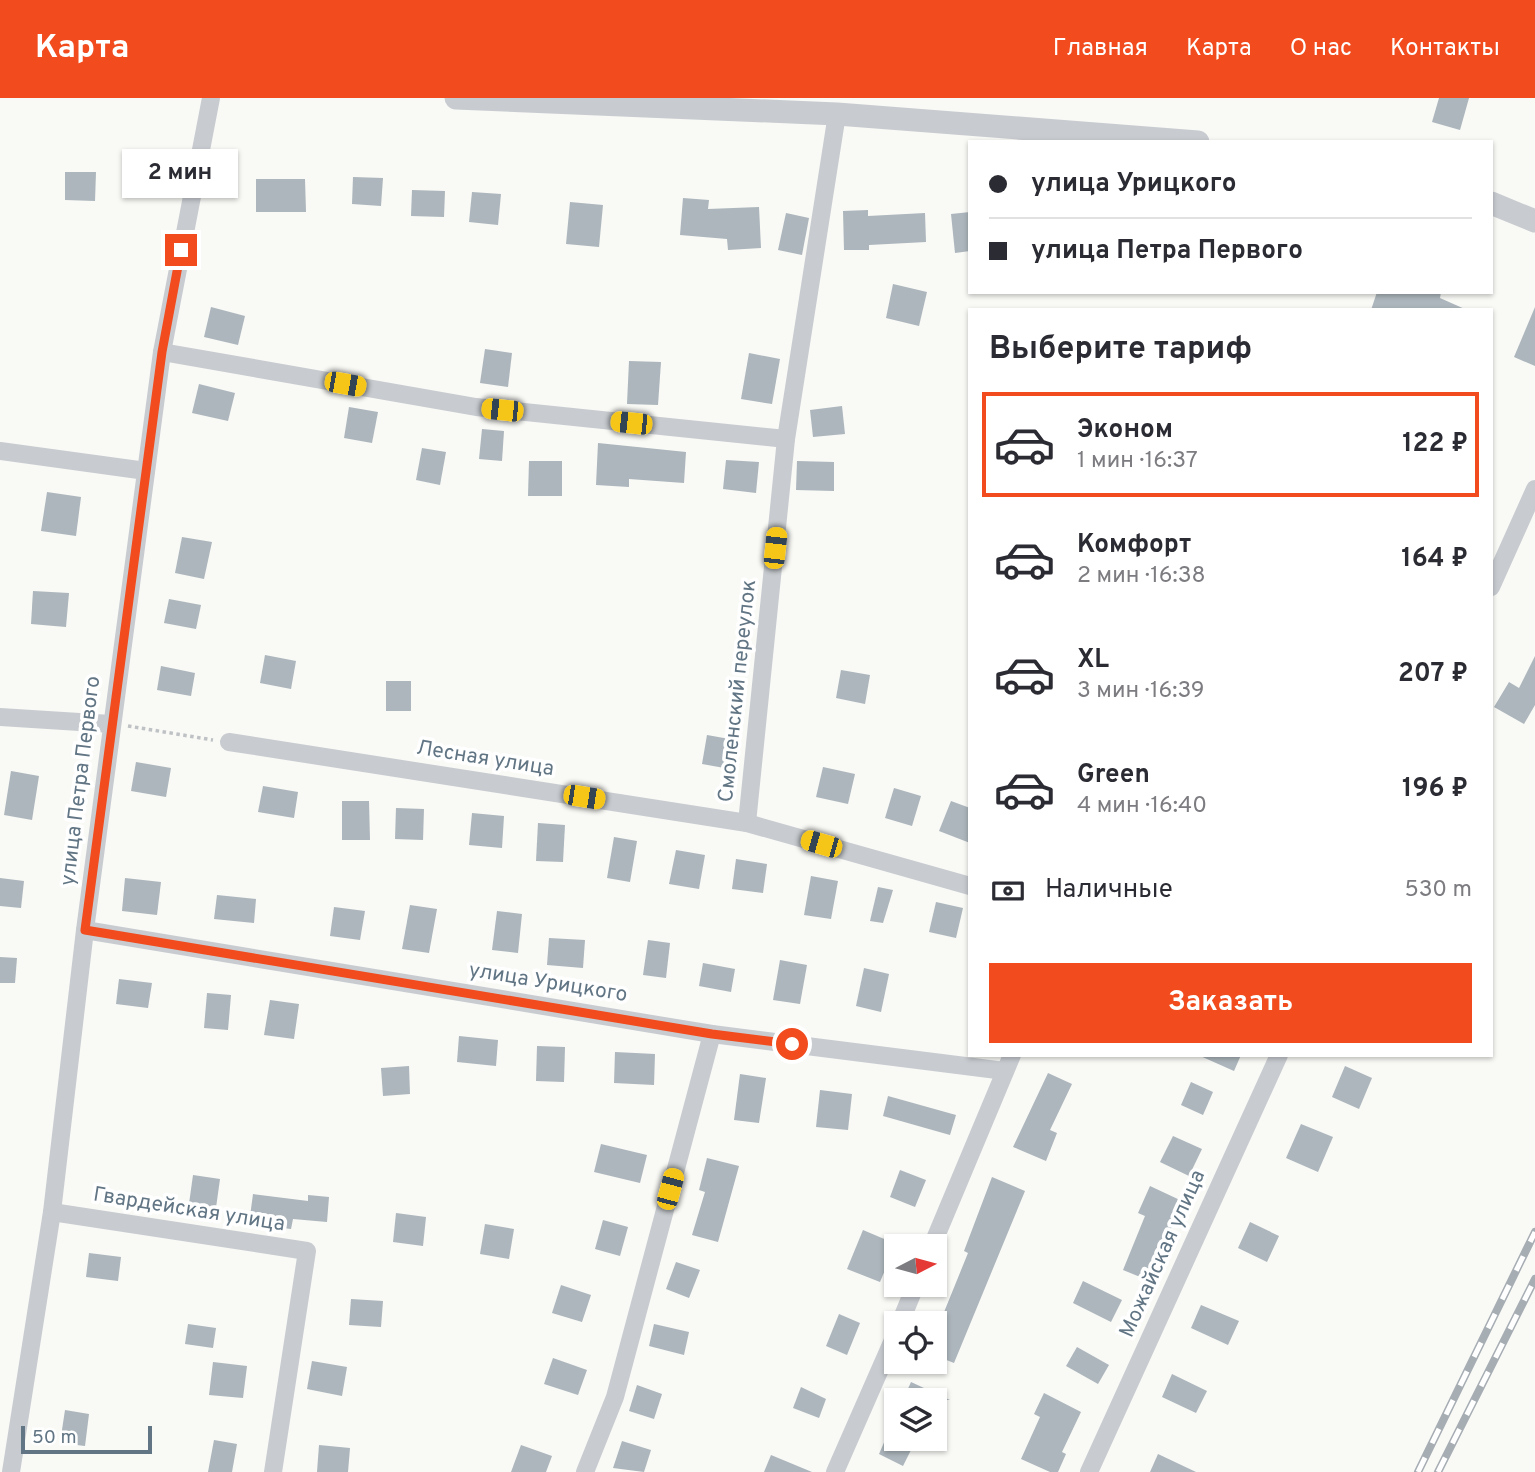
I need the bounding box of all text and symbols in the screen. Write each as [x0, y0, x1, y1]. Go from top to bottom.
text: Карта [35, 28, 129, 70]
text: Главная [1053, 34, 1148, 64]
text: Карта [1186, 34, 1252, 64]
text: О нас [1290, 34, 1352, 64]
text: Контакты [1390, 34, 1500, 64]
callout: 2 мин [123, 149, 239, 198]
text: 2 мин [148, 159, 212, 188]
text: улица Урицкого [1031, 168, 1237, 201]
route end [165, 234, 197, 266]
text: улица Петра Первого [1031, 235, 1303, 268]
text: Выберите тариф [989, 330, 1252, 370]
car [323, 370, 368, 398]
car [481, 397, 524, 423]
car [610, 410, 653, 436]
icon: car [993, 413, 1056, 476]
text: Эконом [1077, 414, 1173, 447]
text: 122 ₽ [1402, 428, 1468, 461]
text: 1 мин · 16:37 [1077, 447, 1198, 476]
car [763, 526, 788, 570]
icon: car [993, 528, 1056, 591]
text: Комфорт [1077, 529, 1191, 562]
text: 164 ₽ [1401, 543, 1468, 576]
text: 2 мин · 16:38 [1077, 562, 1206, 591]
street label: Смоленский переулок [713, 578, 763, 804]
icon: car [993, 643, 1056, 706]
text: XL [1077, 644, 1109, 677]
text: 207 ₽ [1398, 658, 1468, 691]
street label: улица Петра Первого [55, 675, 107, 887]
text: 3 мин · 16:39 [1077, 677, 1205, 706]
street label: Лесная улица [414, 735, 556, 783]
icon: car [993, 758, 1056, 821]
text: Green [1077, 759, 1150, 792]
text: 196 ₽ [1402, 773, 1468, 806]
car [562, 783, 607, 811]
text: 4 мин · 16:40 [1077, 792, 1207, 821]
car [798, 828, 845, 860]
icon: cash [989, 872, 1027, 910]
text: Наличные [1045, 874, 1173, 907]
text: 530 m [1404, 876, 1472, 905]
street label: улица Урицкого [467, 957, 629, 1009]
button: Заказать [989, 963, 1472, 1043]
route start [776, 1028, 808, 1060]
car [655, 1166, 686, 1212]
street label: Можайская улица [1114, 1166, 1212, 1342]
street label: Гвардейская улица [91, 1182, 287, 1238]
north arrow [884, 1234, 947, 1297]
map controls [884, 1234, 947, 1451]
button: locate [884, 1311, 947, 1374]
button: layers [884, 1388, 947, 1451]
scale bar [21, 1423, 152, 1455]
text: 50 m [32, 1426, 77, 1450]

